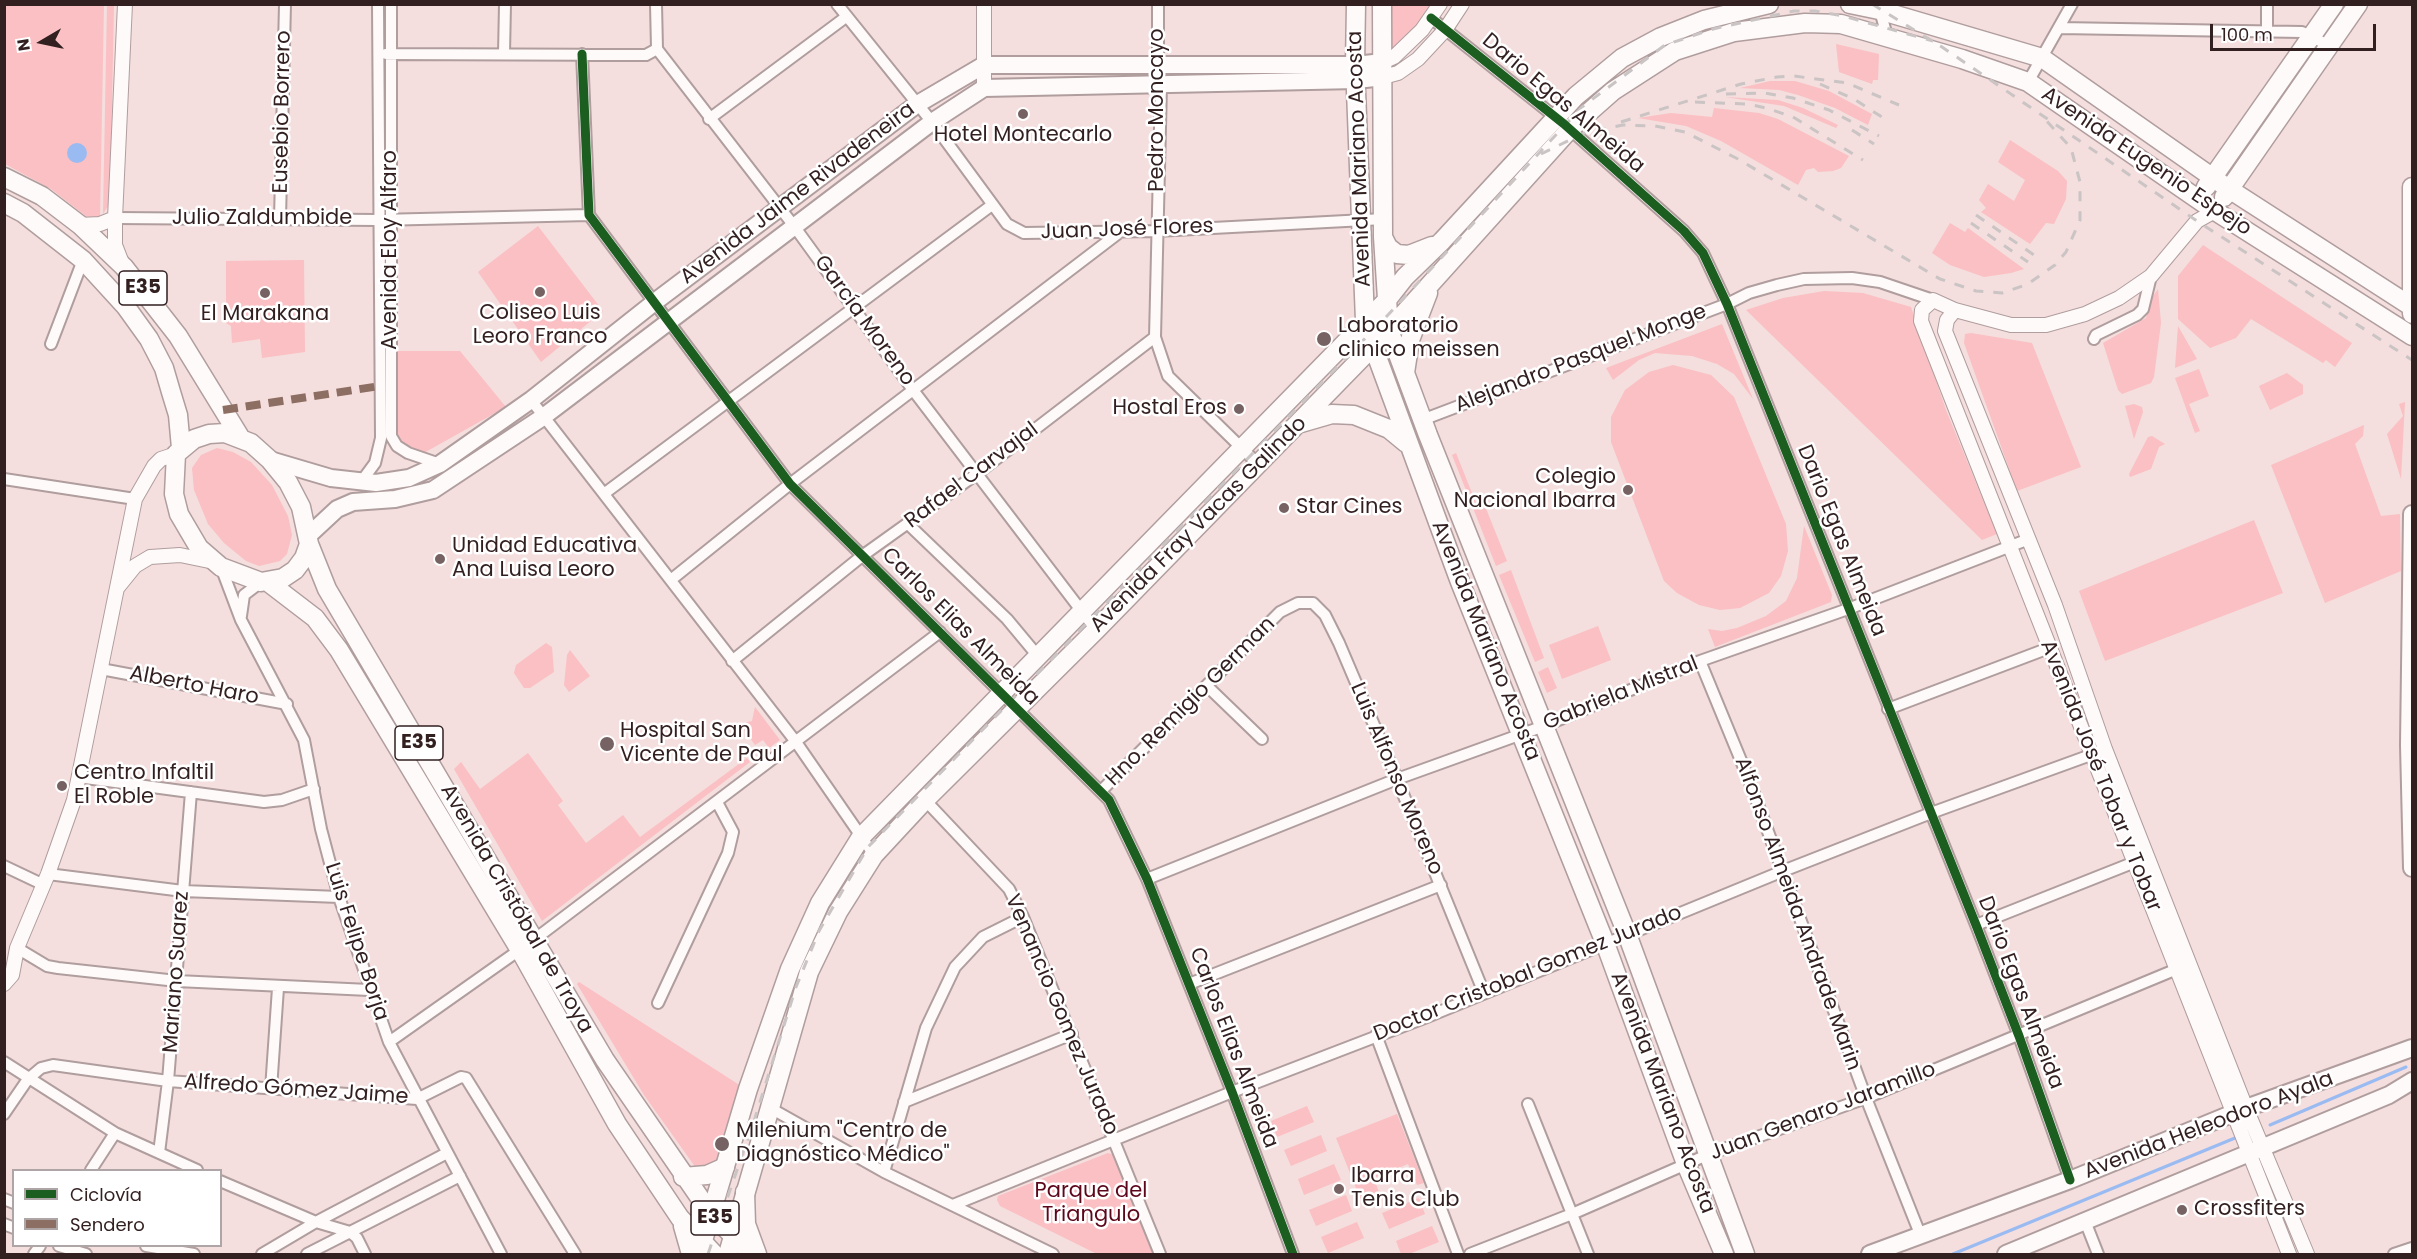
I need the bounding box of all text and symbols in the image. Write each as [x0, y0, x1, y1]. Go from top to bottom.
north arrow [12, 12, 72, 72]
scale bar [2213, 12, 2380, 50]
text: 100 m [2221, 22, 2273, 47]
street label: Pedro Moncayo [1145, 28, 1171, 192]
street label: Dario Egas Almeida [1477, 29, 1649, 179]
street label: Eusebio Borrero [269, 30, 297, 194]
street label: Avenida Mariano Acosta [1343, 30, 1377, 288]
text: N [11, 37, 36, 53]
street label: Avenida Eugenio Espejo [2036, 82, 2256, 242]
street label: Avenida Jaime Rivadeneira [676, 98, 920, 290]
marker: Hotel Montecarlo [1016, 107, 1030, 121]
place label: Hotel Montecarlo [934, 123, 1112, 149]
street label: Avenida Eloy Alfaro [378, 150, 404, 350]
street label: Julio Zaldumbide [172, 206, 352, 232]
street label: Juan José Flores [1040, 214, 1214, 246]
street label: García Moreno [808, 251, 920, 391]
road number: E35 [119, 271, 167, 305]
marker: Coliseo Luis Leoro Franco [533, 285, 547, 299]
marker: El Marakana [258, 286, 272, 300]
street label: Alejandro Pasquel Monge [1452, 299, 1710, 419]
place label: Coliseo Luis Leoro Franco [473, 301, 607, 351]
place label: El Marakana [201, 302, 329, 328]
place label: Laboratorio clinico meissen [1338, 314, 1500, 364]
marker: Laboratorio clinico meissen [1315, 330, 1333, 348]
place label: Hostal Eros [1112, 396, 1227, 422]
marker: Hostal Eros [1232, 402, 1246, 416]
street label: Avenida Fray Vacas Galindo [1086, 412, 1312, 638]
street label: Rafael Carvajal [900, 418, 1044, 534]
street label: Dario Egas Almeida [1791, 442, 1891, 640]
place label: Colegio Nacional Ibarra [1454, 465, 1616, 515]
marker: Colegio Nacional Ibarra [1621, 483, 1635, 497]
place label: Star Cines [1296, 495, 1402, 521]
marker: Star Cines [1277, 501, 1291, 515]
street label: Avenida Mariano Acosta [1425, 517, 1545, 765]
place label: Unidad Educativa Ana Luisa Leoro [452, 534, 637, 584]
street label: Carlos Elias Almeida [876, 543, 1044, 711]
marker: Unidad Educativa Ana Luisa Leoro [433, 552, 447, 566]
street label: Hno. Remigio German [1101, 612, 1281, 792]
street label: Avenida José Tobar y Tobar [2034, 636, 2166, 916]
street label: Gabriela Mistral [1540, 651, 1702, 737]
street label: Alberto Haro [127, 661, 261, 711]
street label: Luis Alfonso Moreno [1344, 679, 1448, 879]
place label: Hospital San Vicente de Paul [620, 719, 783, 769]
road number: E35 [395, 726, 443, 760]
marker: Hospital San Vicente de Paul [598, 735, 616, 753]
street label: Alfonso Almeida Andrade Marin [1728, 754, 1866, 1074]
place label: Centro Infaltil El Roble [74, 761, 214, 811]
marker: Centro Infaltil El Roble [55, 779, 69, 793]
street label: Avenida Cristóbal de Troya [434, 780, 598, 1038]
street label: Luis Felipe Borja [319, 860, 393, 1024]
street label: Mariano Suarez [159, 890, 195, 1054]
street label: Venancio Gomez Jurado [999, 891, 1123, 1139]
street label: Dario Egas Almeida [1972, 893, 2068, 1093]
street label: Doctor Cristobal Gomez Jurado [1370, 901, 1686, 1047]
street label: Carlos Elias Almeida [1183, 944, 1283, 1152]
street label: Avenida Mariano Acosta [1604, 969, 1720, 1217]
street label: Juan Genaro Jaramillo [1707, 1057, 1939, 1167]
street label: Avenida Heleodoro Ayala [2081, 1067, 2337, 1185]
street label: Alfredo Gómez Jaime [183, 1070, 409, 1110]
place label: Milenium "Centro de Diagnóstico Médico" [736, 1119, 950, 1169]
marker: Milenium "Centro de Diagnóstico Médico" [713, 1135, 731, 1153]
place label: Ibarra Tenis Club [1351, 1164, 1460, 1214]
legend [12, 1169, 222, 1247]
park label: Parque del Triangulo [1035, 1179, 1147, 1229]
text: Ciclovía [70, 1182, 142, 1207]
marker: Ibarra Tenis Club [1332, 1182, 1346, 1196]
place label: Crossfiters [2194, 1197, 2305, 1223]
road number: E35 [691, 1201, 739, 1235]
marker: Crossfiters [2175, 1203, 2189, 1217]
text: Sendero [70, 1212, 145, 1237]

